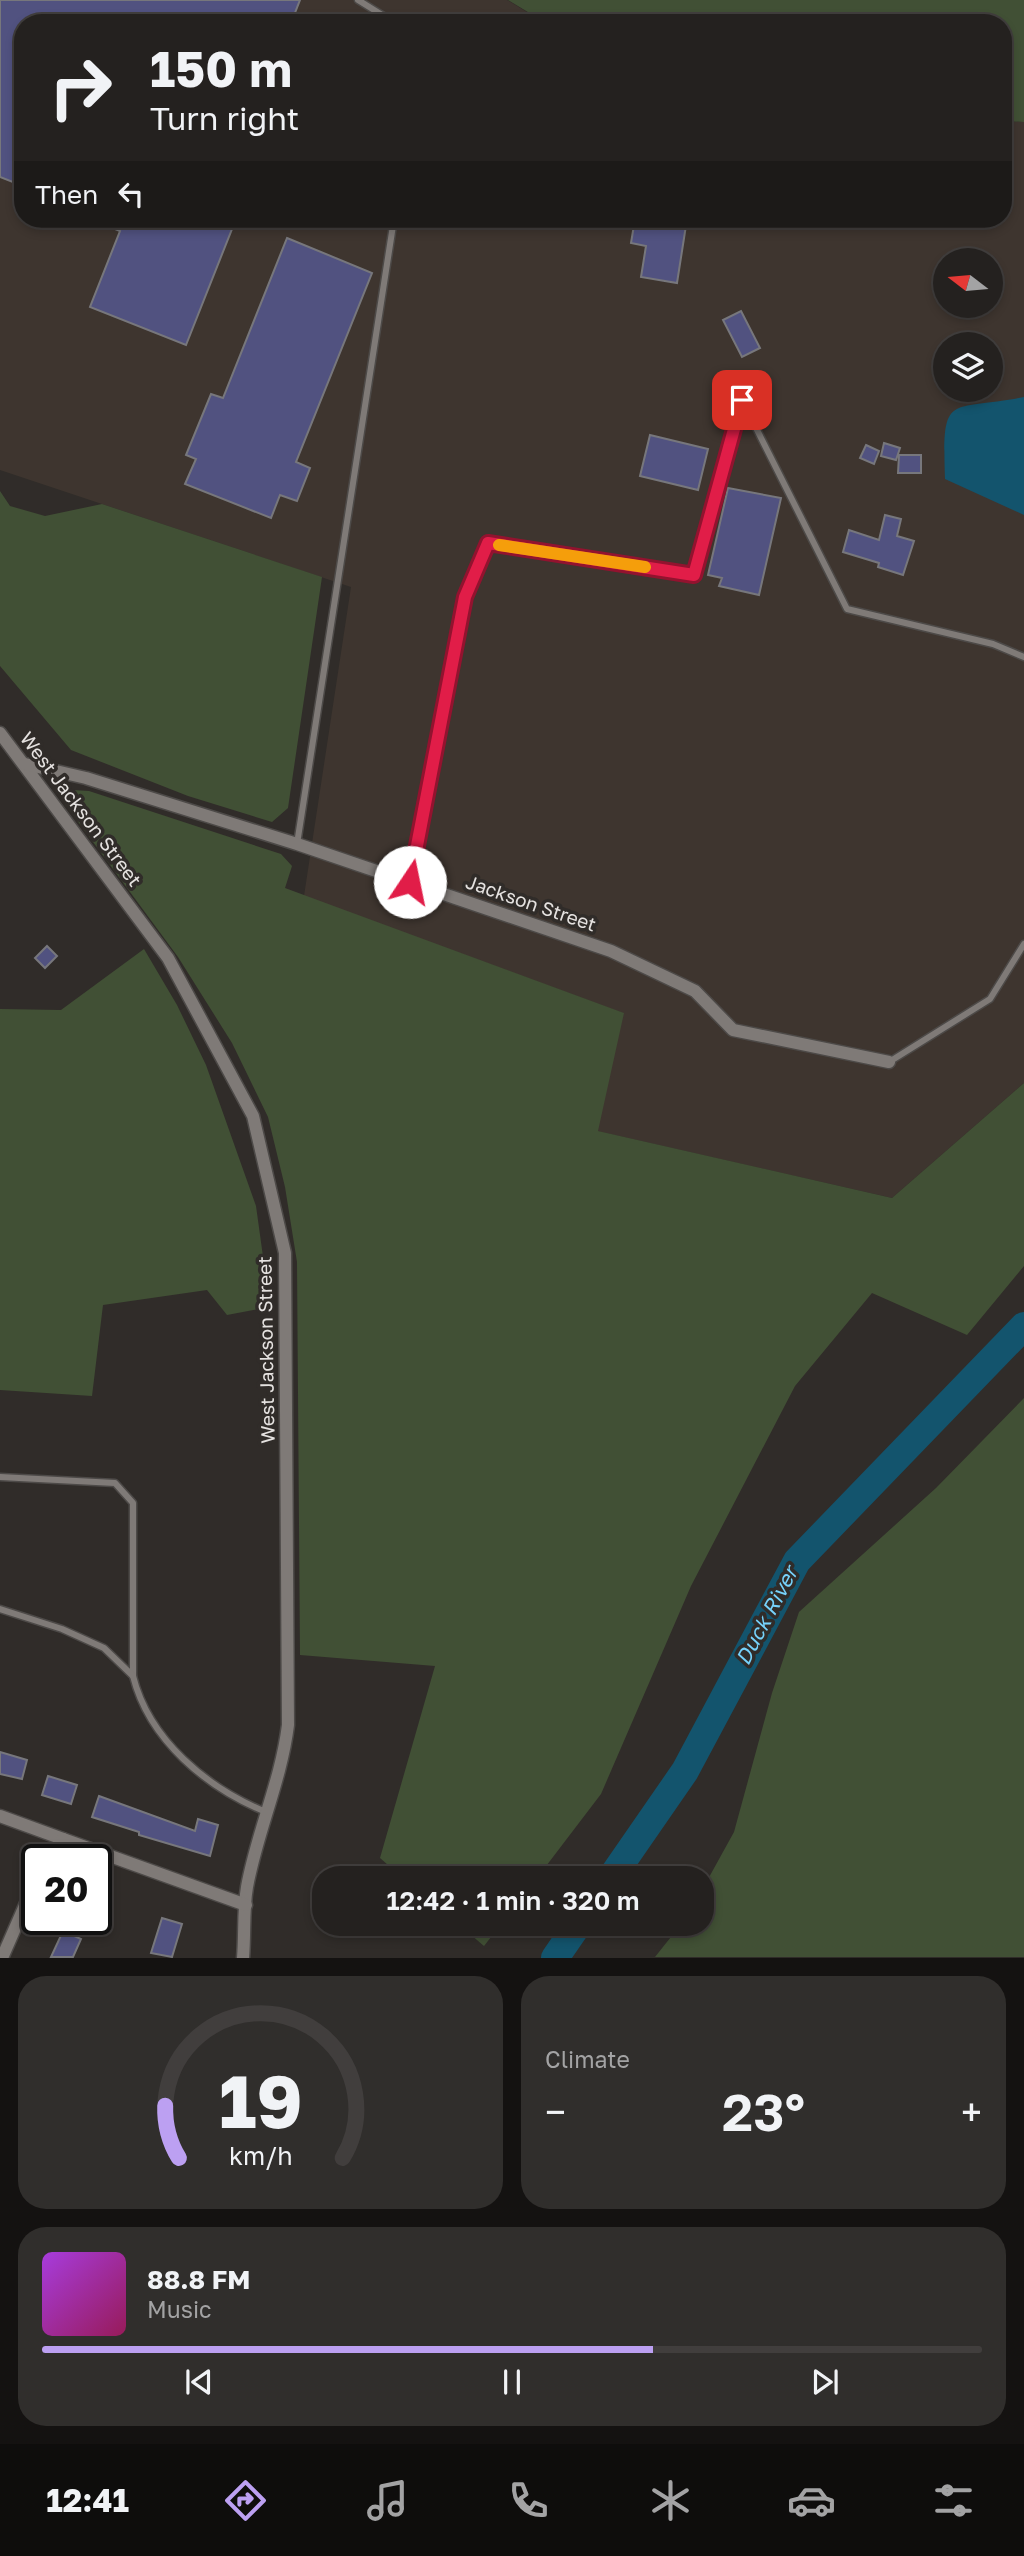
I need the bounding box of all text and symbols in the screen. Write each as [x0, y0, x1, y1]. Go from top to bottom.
text: 150 m [150, 39, 292, 98]
icon: right [35, 42, 126, 133]
text: Turn right [150, 99, 299, 137]
icon: left [112, 175, 150, 213]
text: Then [35, 179, 98, 210]
north arrow [933, 248, 1003, 318]
map controls [933, 248, 1003, 402]
button: layers [933, 332, 1003, 402]
pin [712, 370, 772, 430]
icon: arrive [723, 381, 761, 419]
street label: West Jackson Street [16, 727, 147, 890]
position arrow [373, 845, 447, 919]
street label: Jackson Street [463, 869, 599, 936]
street label: West Jackson Street [252, 1256, 279, 1444]
water label: Duck River [729, 1559, 804, 1669]
speed limit sign: 20 [21, 1844, 112, 1935]
text: 12:42 · 1 min · 320 m [386, 1885, 640, 1916]
text: Climate [545, 2045, 630, 2073]
text: 19 [219, 2058, 302, 2145]
text: 23° [722, 2080, 805, 2142]
text: − [545, 2089, 566, 2134]
text: + [961, 2089, 982, 2134]
text: km/h [229, 2140, 292, 2171]
text: 88.8 FM [147, 2264, 250, 2295]
text: Music [147, 2295, 212, 2323]
icon: previous [180, 2363, 218, 2401]
icon: pause [493, 2363, 531, 2401]
icon: next [806, 2363, 844, 2401]
icon: directions [221, 2476, 270, 2525]
icon: music [363, 2476, 412, 2525]
icon: phone [504, 2476, 553, 2525]
icon: climate [646, 2476, 695, 2525]
icon: car [787, 2476, 836, 2525]
icon: filters [929, 2476, 978, 2525]
text: 12:41 [46, 2481, 129, 2519]

